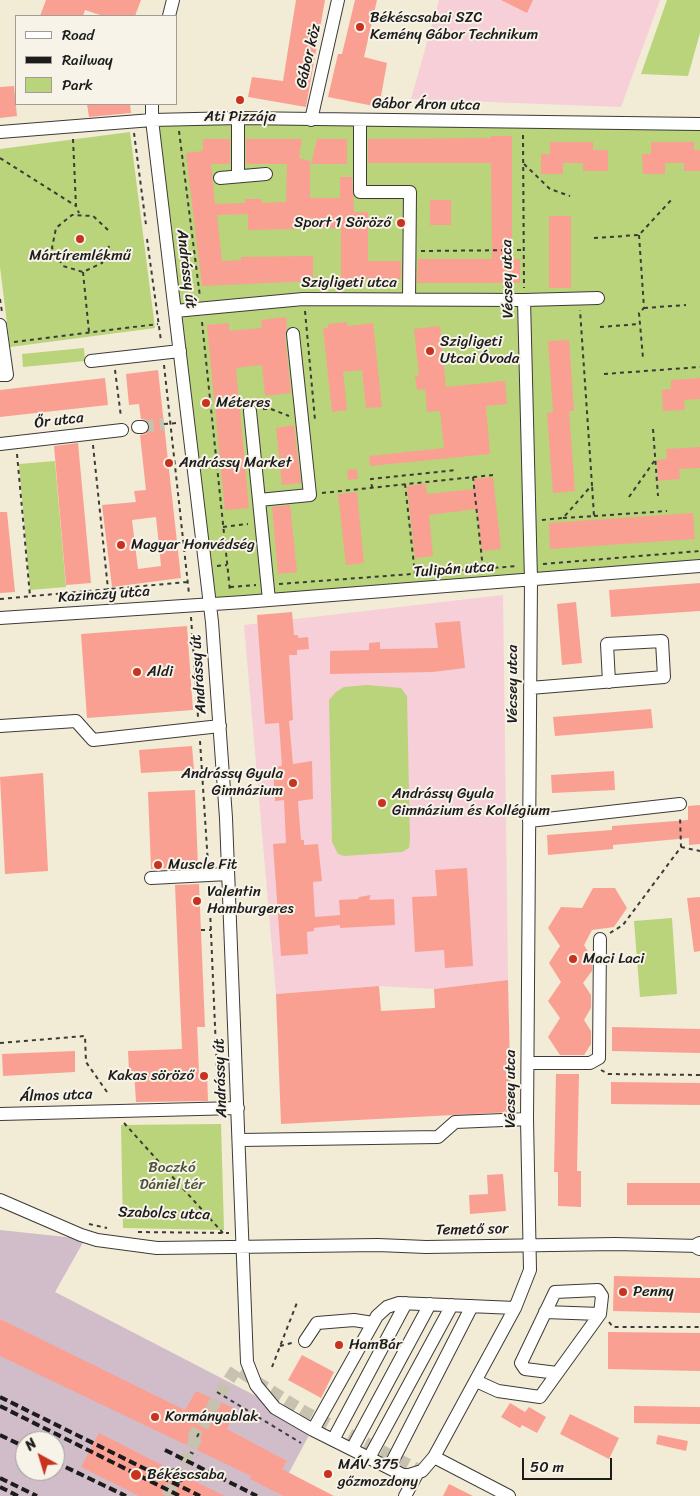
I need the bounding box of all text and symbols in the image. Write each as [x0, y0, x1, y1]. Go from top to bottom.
place label: Békéscsabai SZC Kemény Gábor Technikum [370, 9, 538, 44]
legend [15, 15, 178, 105]
marker: Békéscsabai SZC Kemény Gábor Technikum [354, 21, 366, 33]
text: Road [62, 22, 94, 48]
street label: Gábor köz [293, 22, 325, 90]
text: Railway [62, 47, 113, 73]
text: Park [62, 72, 93, 98]
marker: Ati Pizzája [234, 94, 246, 106]
street label: Gábor Áron utca [372, 95, 480, 115]
place label: Ati Pizzája [204, 108, 276, 126]
place label: Sport 1 Söröző [294, 214, 391, 232]
marker: Sport 1 Söröző [395, 217, 407, 229]
street label: Andrássy út [172, 228, 200, 310]
marker: Mártíremlékmű [74, 233, 86, 245]
street label: Vécsey utca [498, 239, 518, 319]
place label: Mártíremlékmű [29, 247, 131, 265]
street label: Szigligeti utca [301, 274, 397, 292]
place label: Szigligeti Utcai Óvoda [440, 333, 519, 368]
marker: Szigligeti Utcai Óvoda [424, 345, 436, 357]
place label: Méteres [216, 394, 270, 412]
marker: Méteres [200, 397, 212, 409]
street label: Őr utca [33, 409, 85, 433]
place label: Andrássy Market [179, 454, 292, 472]
marker: Andrássy Market [163, 457, 175, 469]
place label: Magyar Honvédség [131, 536, 255, 554]
marker: Magyar Honvédség [115, 539, 127, 551]
street label: Tulipán utca [413, 558, 495, 582]
street label: Kazinczy utca [58, 583, 150, 607]
street label: Andrássy út [187, 634, 211, 714]
street label: Vécsey utca [504, 645, 522, 723]
place label: Aldi [147, 663, 173, 681]
marker: Aldi [131, 666, 143, 678]
place label: Andrássy Gyula Gimnázium [181, 765, 283, 800]
marker: Andrássy Gyula Gimnázium [287, 777, 299, 789]
place label: Andrássy Gyula Gimnázium és Kollégium [392, 785, 550, 820]
marker: Andrássy Gyula Gimnázium és Kollégium [376, 797, 388, 809]
place label: Muscle Fit [168, 856, 237, 874]
marker: Muscle Fit [152, 859, 164, 871]
place label: Valentin Hamburgeres [207, 883, 294, 918]
marker: Valentin Hamburgeres [191, 895, 203, 907]
place label: Maci Laci [583, 950, 644, 968]
marker: Maci Laci [567, 953, 579, 965]
street label: Andrássy út [211, 1038, 231, 1118]
street label: Vécsey utca [502, 1050, 520, 1128]
place label: Kakas söröző [108, 1067, 194, 1085]
marker: Kakas söröző [198, 1070, 210, 1082]
street label: Álmos utca [19, 1086, 93, 1106]
park label: Boczkó Dániel tér [139, 1159, 205, 1194]
street label: Szabolcs utca [118, 1203, 210, 1225]
street label: Temető sor [436, 1220, 508, 1240]
place label: Penny [633, 1283, 674, 1301]
marker: Penny [617, 1286, 629, 1298]
place label: HamBár [349, 1336, 402, 1354]
marker: HamBár [333, 1339, 345, 1351]
place label: Kormányablak [165, 1408, 258, 1426]
marker: Kormányablak [149, 1411, 161, 1423]
north arrow [15, 1431, 65, 1481]
text: N [19, 1432, 43, 1458]
scale bar [525, 1448, 615, 1480]
text: 50 m [530, 1454, 564, 1480]
place label: MÁV 375 gőzmozdony [338, 1456, 418, 1491]
place label: Békéscsaba [147, 1466, 224, 1484]
marker: Békéscsaba [129, 1468, 143, 1482]
marker: MÁV 375 gőzmozdony [322, 1468, 334, 1480]

